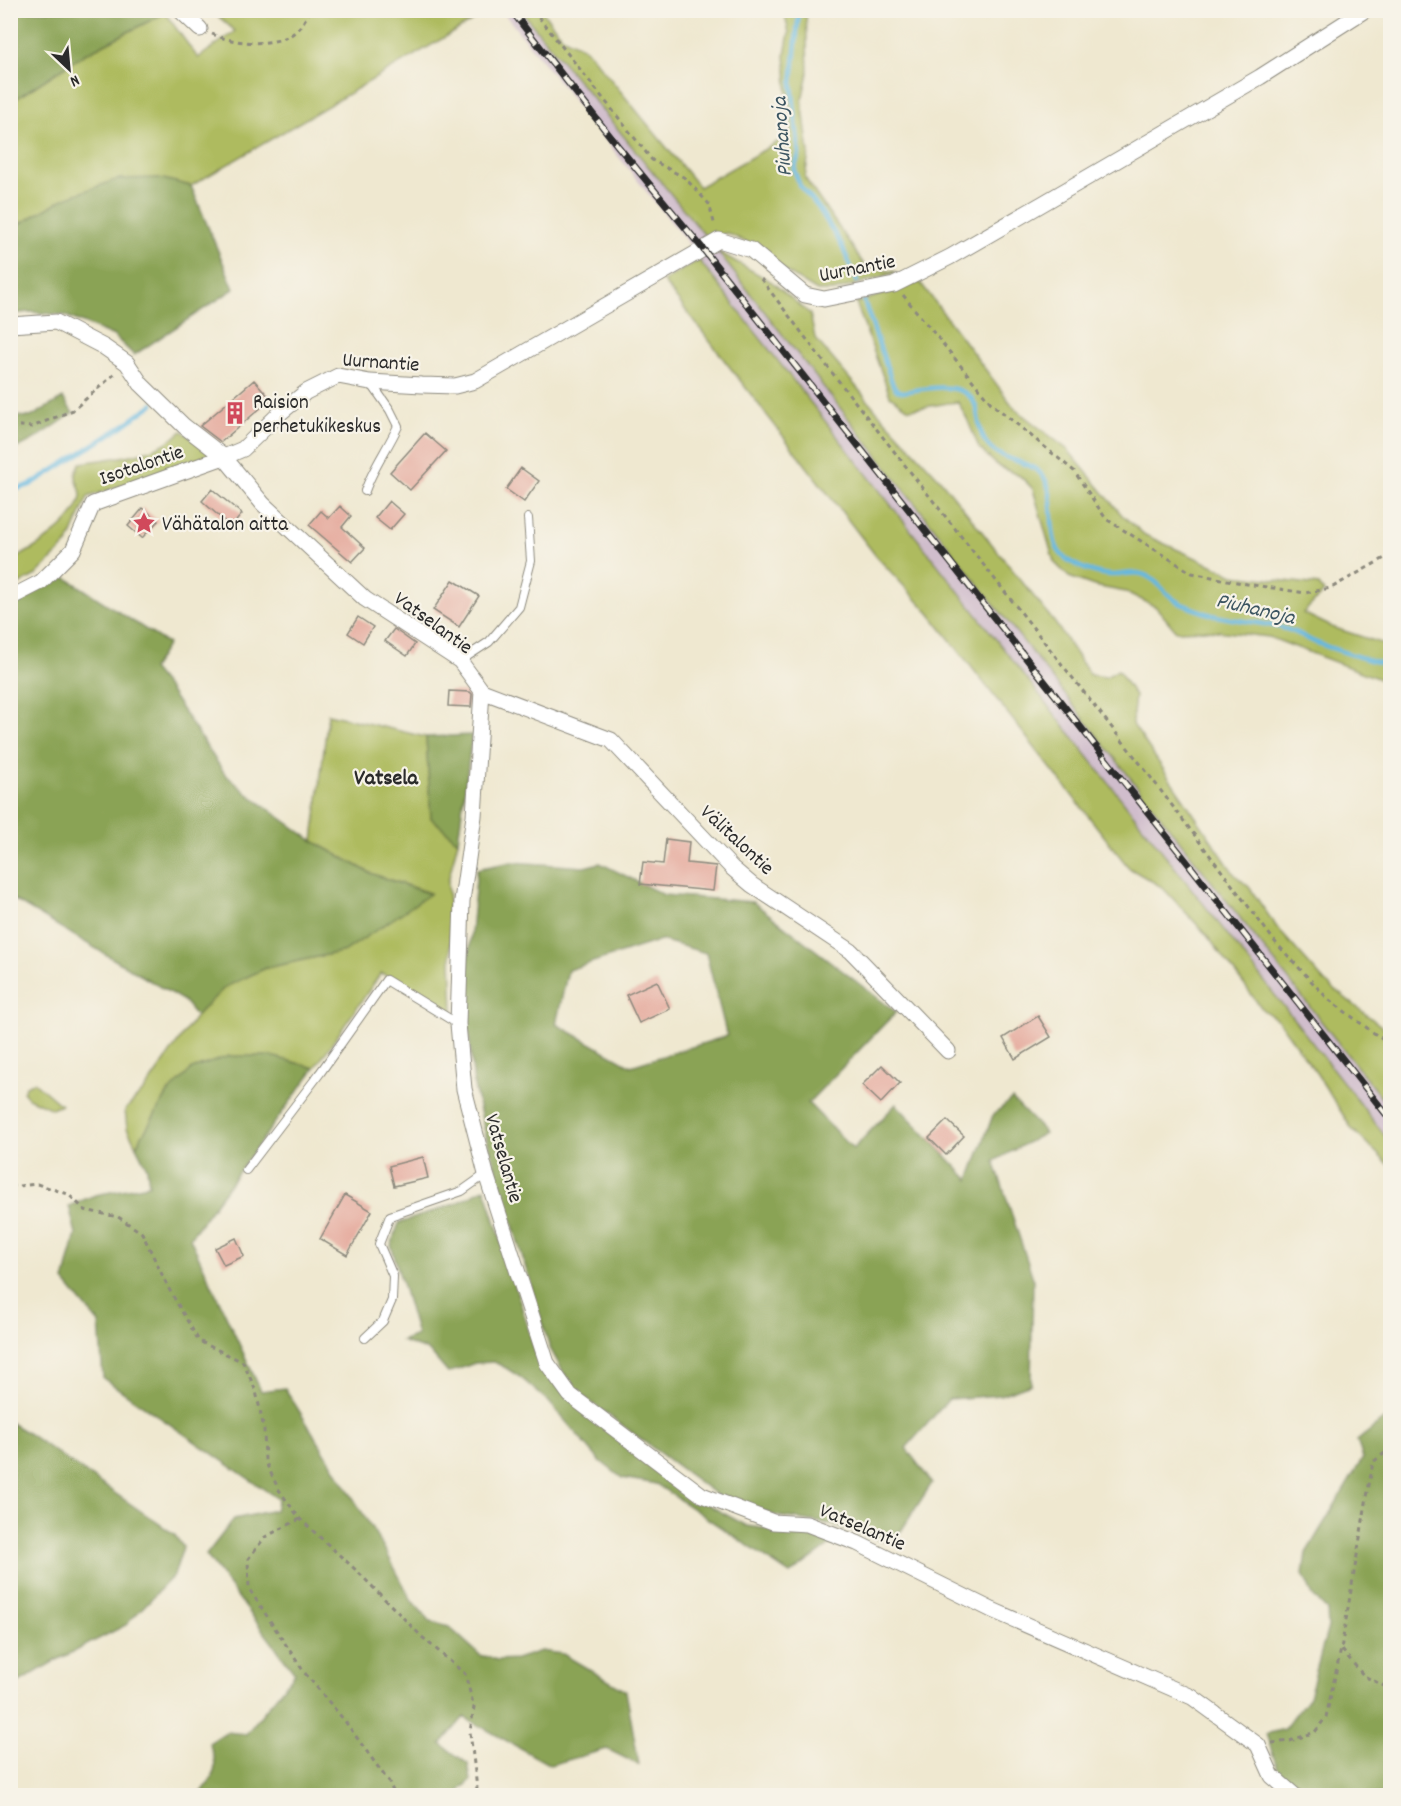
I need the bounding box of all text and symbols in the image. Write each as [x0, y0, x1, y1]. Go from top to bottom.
north arrow [39, 39, 99, 99]
text: N [66, 68, 83, 92]
water label: Piuhanoja [765, 94, 802, 178]
street label: Uurnantie [817, 248, 898, 292]
street label: Uurnantie [341, 346, 420, 382]
place label: Raision perhetukikeskus [253, 389, 381, 443]
building icon: Raision perhetukikeskus [222, 400, 248, 426]
street label: Isotalontie [96, 438, 188, 495]
place icon: Vähätalon aitta [131, 510, 157, 536]
place label: Vähätalon aitta [162, 511, 289, 541]
street label: Vatselantie [387, 585, 478, 663]
water label: Piuhanoja [1213, 586, 1299, 635]
district label: Vatsela [354, 764, 418, 795]
street label: Välitalontie [692, 799, 780, 884]
street label: Vatselantie [475, 1111, 529, 1207]
street label: Vatselantie [814, 1497, 910, 1560]

